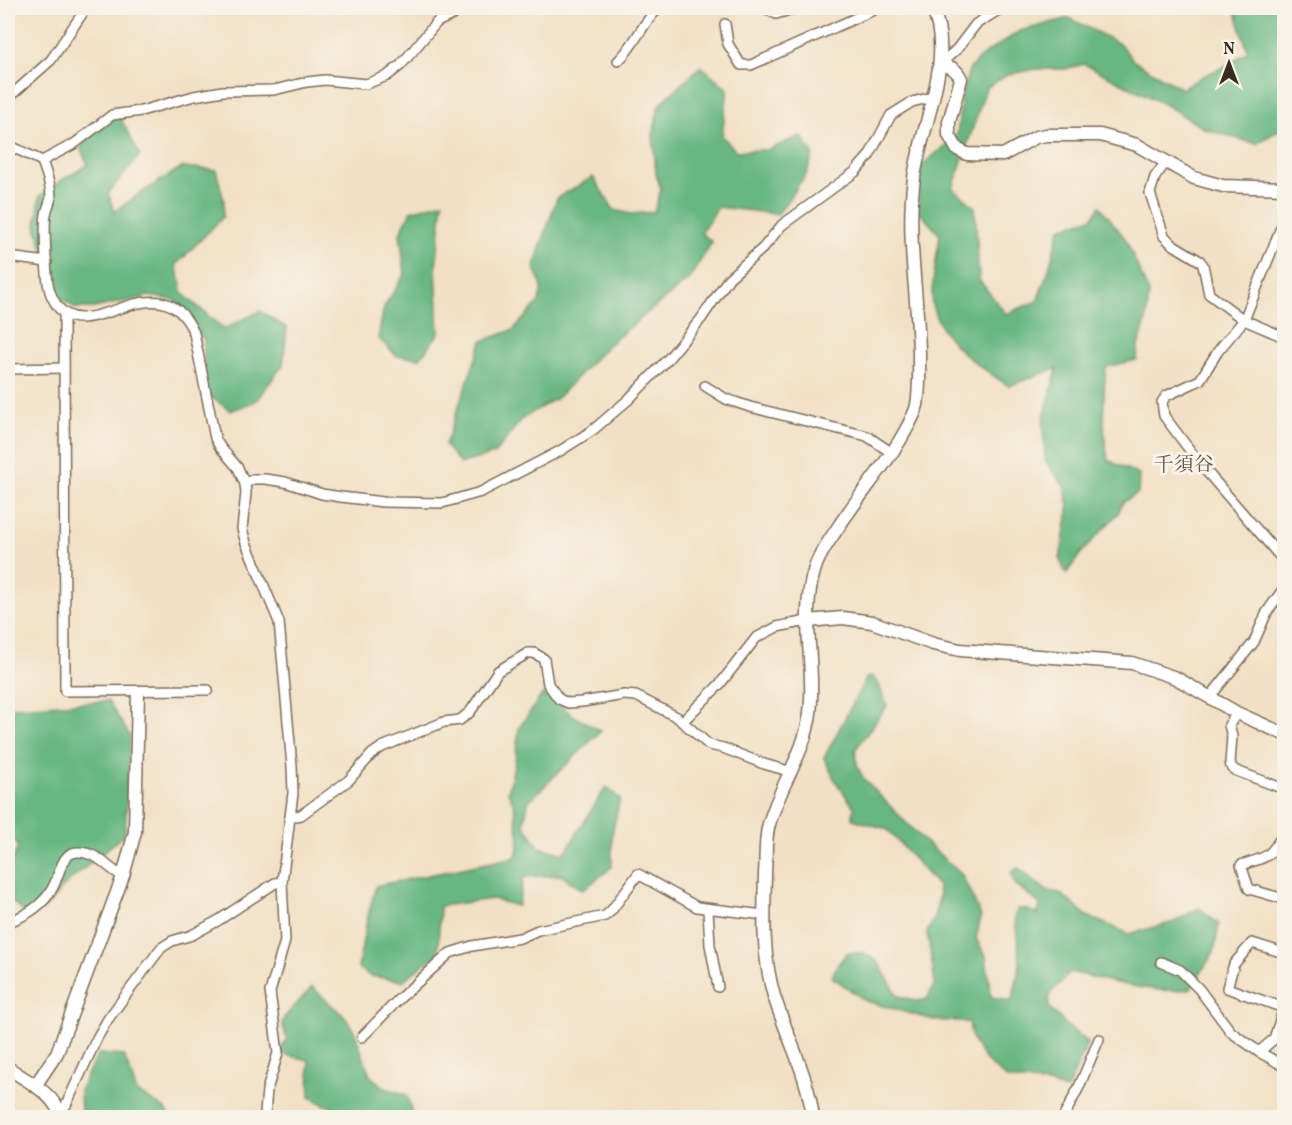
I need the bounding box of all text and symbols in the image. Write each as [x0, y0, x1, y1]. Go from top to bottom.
north arrow [1199, 33, 1259, 93]
text: N [1223, 39, 1235, 61]
district label: 千須谷 [1154, 452, 1214, 480]

